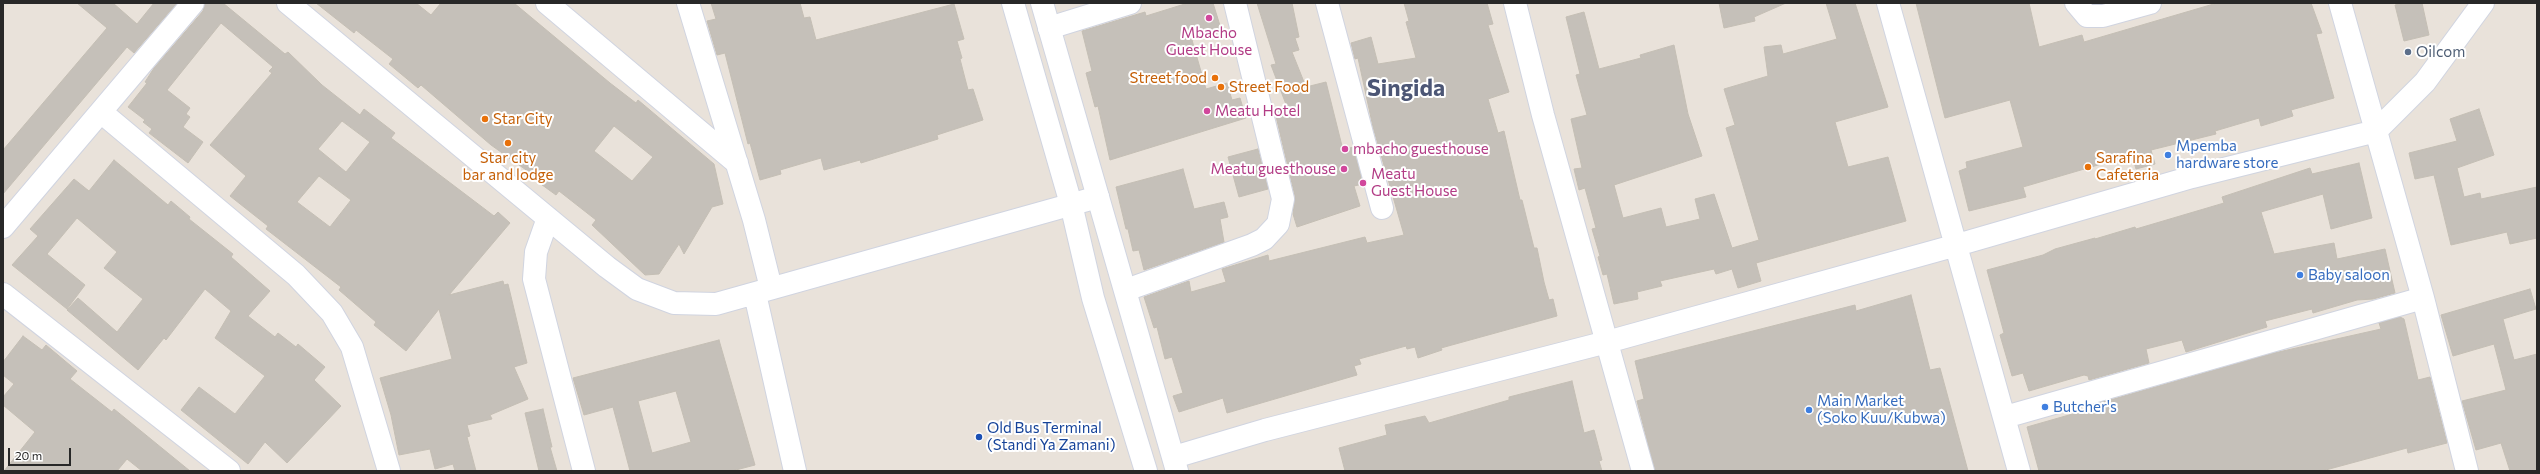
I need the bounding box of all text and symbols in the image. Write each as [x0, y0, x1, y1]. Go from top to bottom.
marker: Mbacho Guest House [1204, 13, 1214, 23]
place label: Mbacho Guest House [1166, 24, 1252, 59]
place label: Oilcom [2416, 43, 2465, 61]
marker: Oilcom [2403, 47, 2413, 57]
place label: Street food [1130, 69, 1207, 87]
marker: Street food [1210, 73, 1220, 83]
district label: Singida [1367, 74, 1445, 102]
place label: Street Food [1229, 78, 1309, 96]
marker: Street Food [1216, 82, 1226, 92]
place label: Meatu Hotel [1215, 102, 1300, 120]
marker: Meatu Hotel [1202, 106, 1212, 116]
place label: Star City [493, 110, 553, 128]
marker: Star City [480, 114, 490, 124]
place label: Mpemba hardware store [2176, 137, 2278, 172]
marker: Star city bar and lodge [503, 138, 513, 148]
place label: mbacho guesthouse [1353, 140, 1489, 158]
marker: mbacho guesthouse [1340, 144, 1350, 154]
place label: Star city bar and lodge [463, 149, 553, 184]
place label: Sarafina Cafeteria [2096, 149, 2159, 184]
marker: Mpemba hardware store [2163, 150, 2173, 160]
place label: Meatu guesthouse [1210, 160, 1336, 178]
marker: Sarafina Cafeteria [2083, 162, 2093, 172]
marker: Meatu guesthouse [1339, 164, 1349, 174]
place label: Meatu Guest House [1371, 165, 1457, 200]
marker: Meatu Guest House [1358, 178, 1368, 188]
place label: Baby saloon [2308, 266, 2390, 284]
marker: Baby saloon [2295, 270, 2305, 280]
place label: Main Market (Soko Kuu/Kubwa) [1817, 392, 1946, 427]
place label: Butcher's [2053, 398, 2117, 416]
marker: Butcher's [2040, 402, 2050, 412]
marker: Main Market (Soko Kuu/Kubwa) [1804, 405, 1814, 415]
place label: Old Bus Terminal (Standi Ya Zamani) [987, 419, 1115, 454]
marker: Old Bus Terminal (Standi Ya Zamani) [974, 432, 984, 442]
scale bar [10, 440, 73, 466]
text: 20 m [15, 448, 42, 462]

